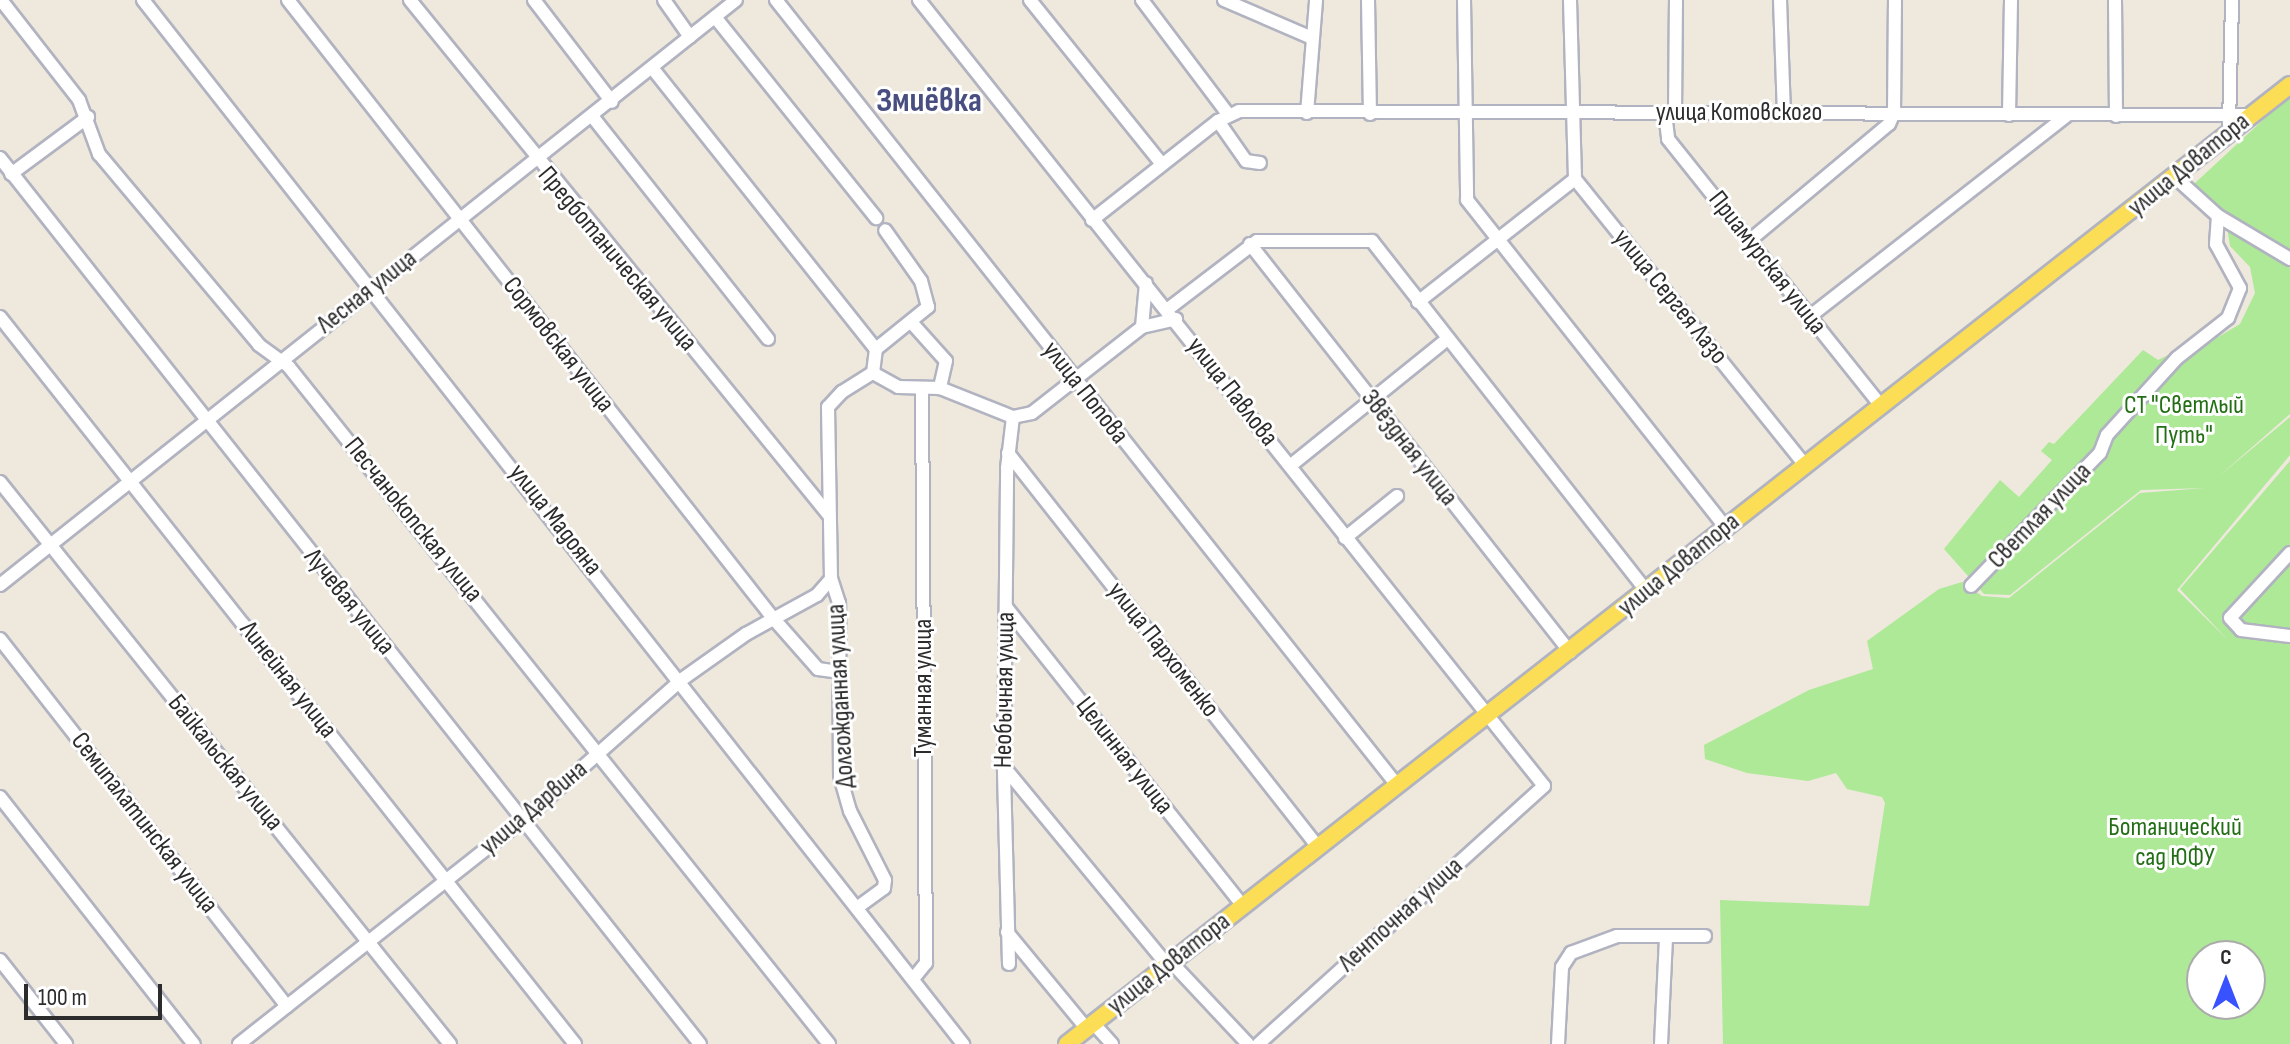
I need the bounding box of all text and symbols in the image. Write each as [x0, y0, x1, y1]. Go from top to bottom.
district label: Змиёвка [876, 81, 982, 121]
street label: улица Котовского [1656, 97, 1822, 129]
street label: улица Доватора [2122, 107, 2256, 223]
street label: Предботаническая улица [531, 160, 703, 358]
street label: Приамурская улица [1701, 185, 1833, 341]
street label: улица Сергея Лазо [1606, 223, 1734, 371]
street label: Лесная улица [311, 243, 423, 341]
street label: Сормовская улица [495, 271, 621, 419]
street label: улица Павлова [1180, 331, 1284, 453]
street label: улица Попова [1035, 335, 1135, 451]
street label: Звёздная улица [1354, 384, 1464, 512]
park label: СТ "Светлый Путь" [2124, 390, 2244, 452]
street label: Песчанокопская улица [337, 431, 489, 609]
street label: Светлая улица [1982, 457, 2098, 575]
street label: улица Мадояна [502, 458, 608, 582]
street label: улица Доватора [1612, 507, 1746, 623]
street label: Лучевая улица [297, 543, 401, 661]
street label: улица Пархоменко [1101, 576, 1225, 724]
street label: Долгожданная улица [821, 603, 861, 789]
street label: Необычная улица [988, 612, 1022, 768]
street label: Линейная улица [233, 615, 343, 745]
street label: Туманная улица [908, 619, 940, 757]
street label: Байкальская улица [161, 689, 289, 837]
street label: Целинная улица [1069, 691, 1179, 821]
street label: Семипалатинская улица [64, 726, 224, 920]
street label: улица Дарвина [474, 754, 594, 862]
park label: Ботанический сад ЮФУ [2108, 812, 2242, 874]
street label: Ленточная улица [1332, 851, 1470, 979]
street label: улица Доватора [1101, 906, 1237, 1022]
north arrow [2186, 940, 2266, 1020]
text: С [2220, 944, 2232, 971]
scale bar [28, 968, 166, 1018]
text: 100 m [38, 983, 87, 1012]

